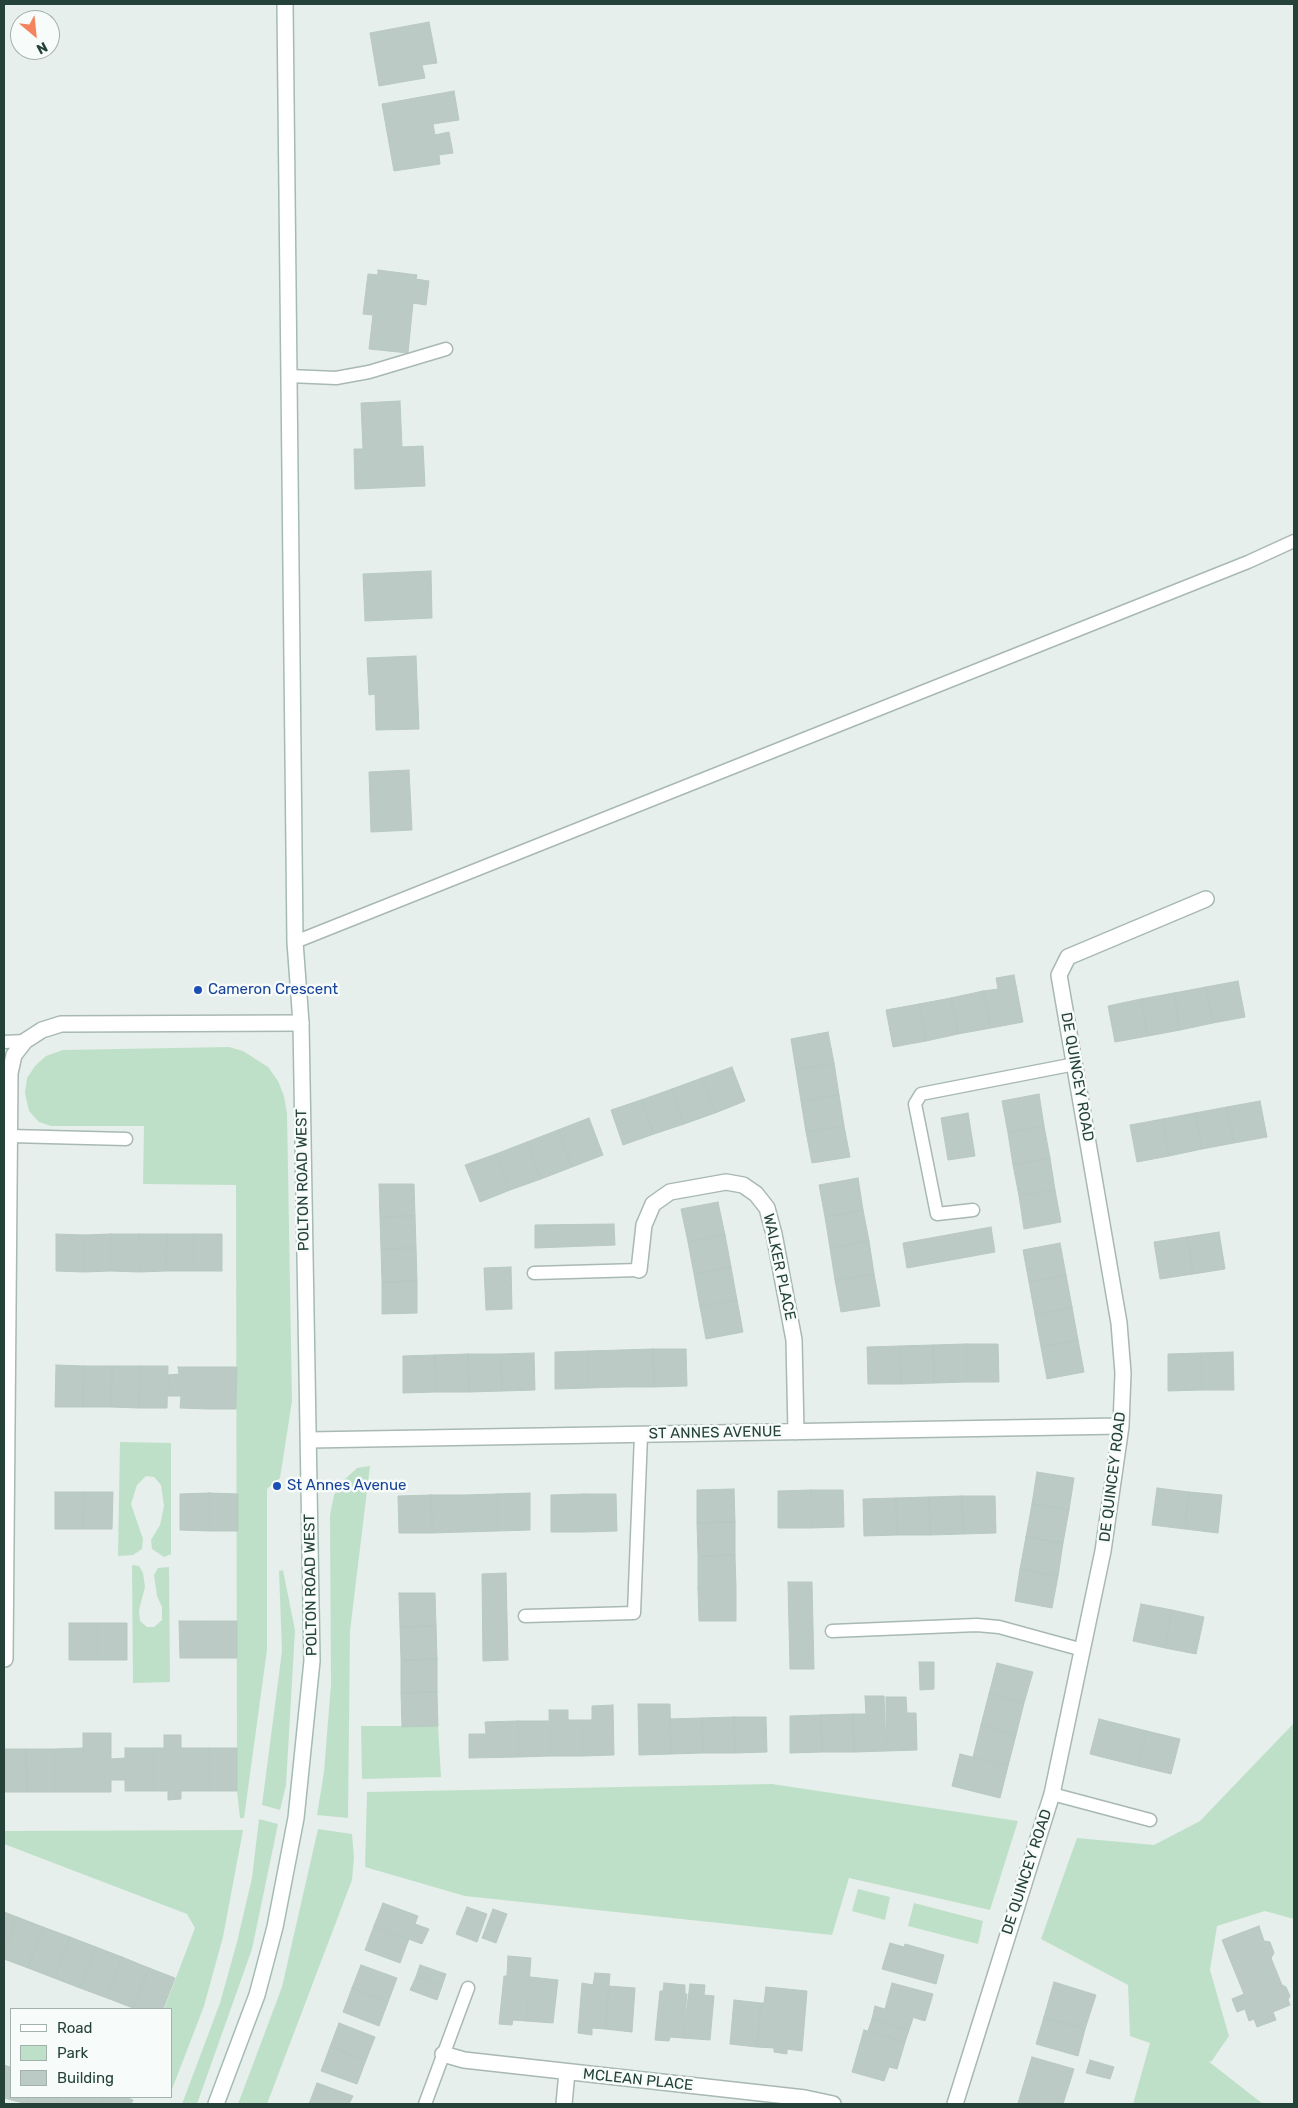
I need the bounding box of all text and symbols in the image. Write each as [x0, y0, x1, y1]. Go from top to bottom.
north arrow [10, 10, 60, 60]
text: N [33, 38, 50, 58]
place label: Cameron Crescent [208, 981, 338, 999]
marker: Cameron Crescent [192, 984, 204, 996]
street label: DE QUINCEY ROAD [1057, 1011, 1097, 1143]
street label: POLTON ROAD WEST [293, 1109, 313, 1251]
street label: WALKER PLACE [759, 1212, 799, 1322]
street label: DE QUINCEY ROAD [1096, 1411, 1130, 1543]
street label: ST ANNES AVENUE [648, 1423, 782, 1443]
place label: St Annes Avenue [287, 1477, 406, 1495]
marker: St Annes Avenue [271, 1480, 283, 1492]
street label: POLTON ROAD WEST [301, 1514, 321, 1656]
street label: DE QUINCEY ROAD [998, 1807, 1056, 1937]
legend [10, 2008, 172, 2098]
text: Road [57, 2019, 93, 2037]
text: Park [57, 2044, 88, 2062]
street label: MCLEAN PLACE [582, 2065, 694, 2095]
text: Building [57, 2069, 114, 2087]

